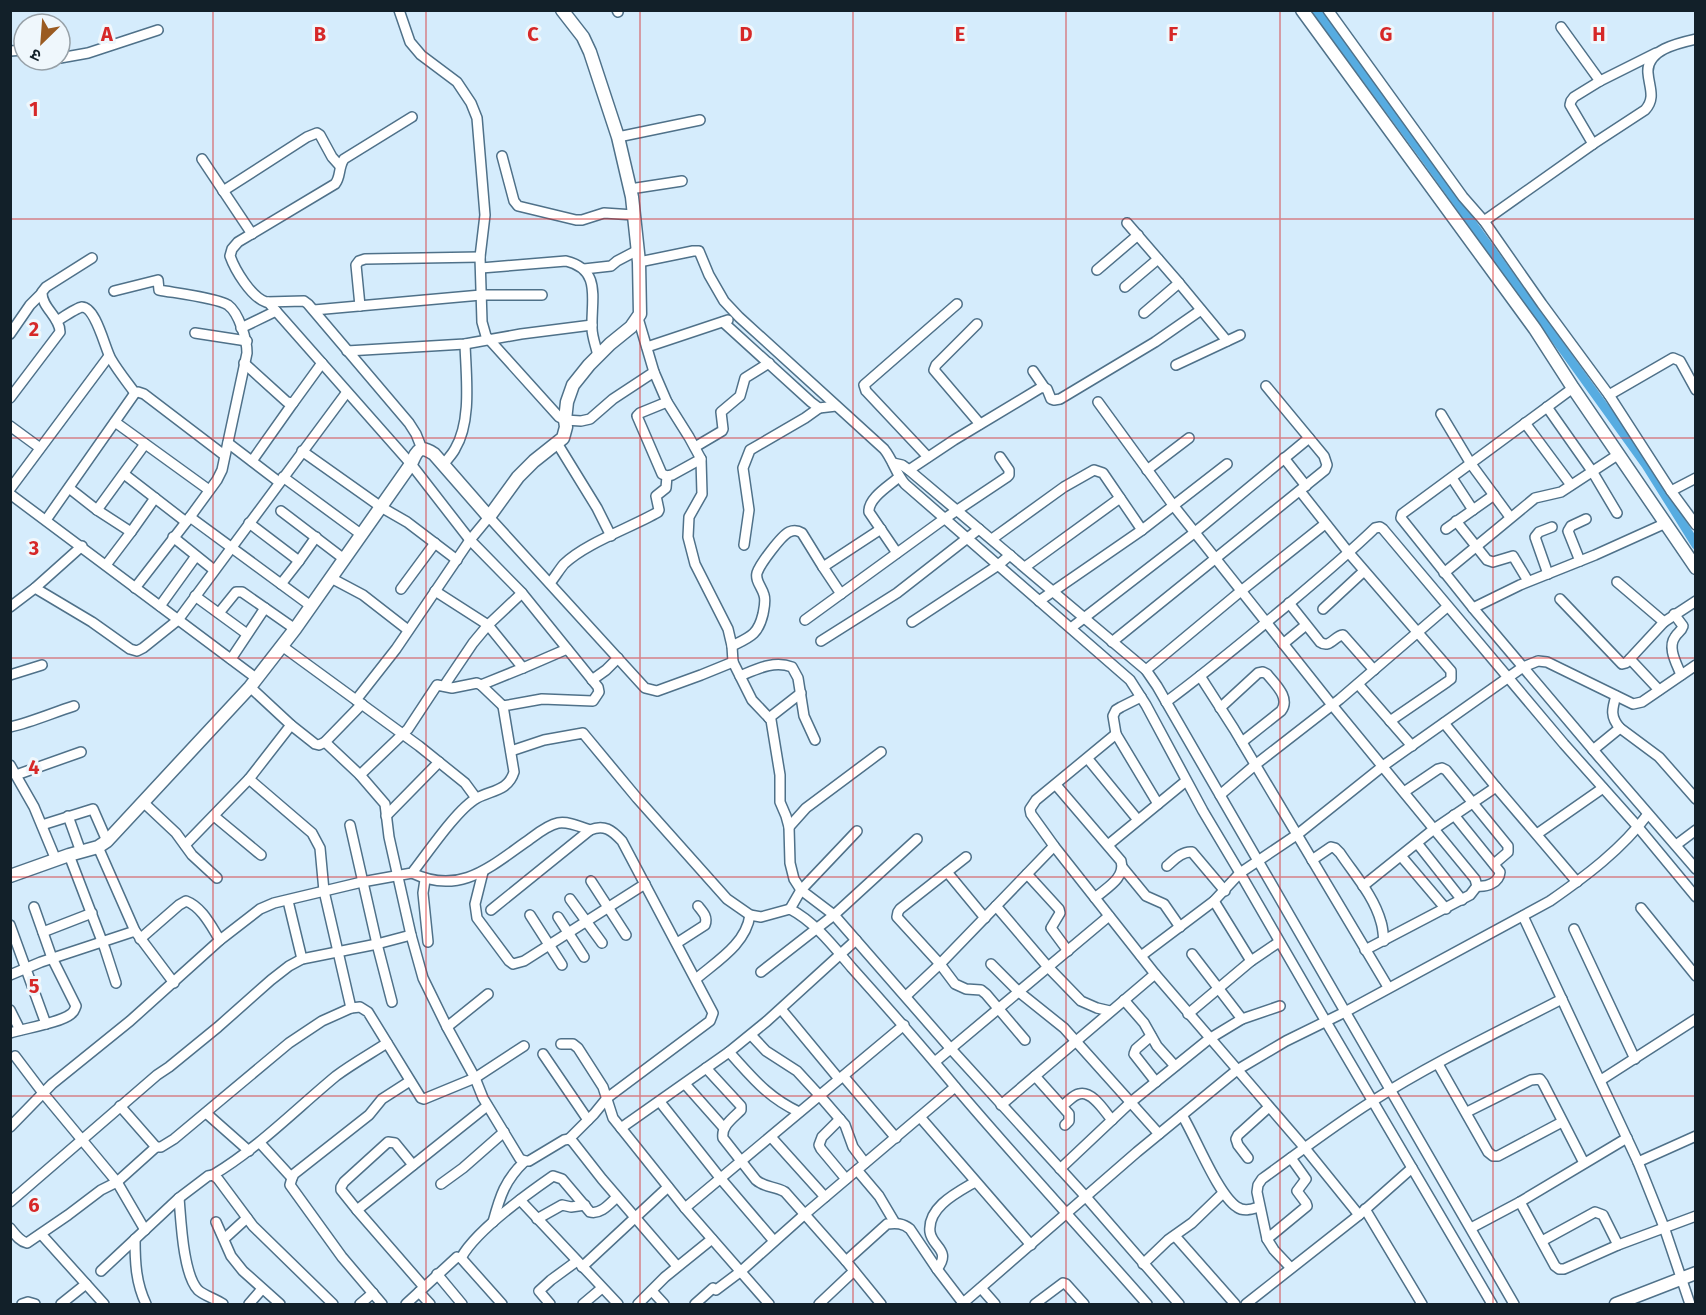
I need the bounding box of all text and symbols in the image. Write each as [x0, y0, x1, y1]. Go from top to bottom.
north arrow [12, 12, 72, 72]
text: A [100, 22, 114, 46]
text: B [314, 22, 326, 46]
text: C [527, 22, 539, 46]
text: D [739, 22, 753, 46]
text: E [955, 22, 965, 46]
text: F [1168, 22, 1178, 46]
text: G [1380, 22, 1392, 46]
text: H [1592, 22, 1606, 46]
text: उ [27, 44, 44, 66]
text: 1 [29, 97, 39, 121]
text: 2 [29, 317, 39, 341]
text: 3 [28, 536, 39, 560]
text: 4 [28, 755, 40, 779]
text: 5 [29, 974, 40, 998]
text: 6 [28, 1193, 40, 1217]

